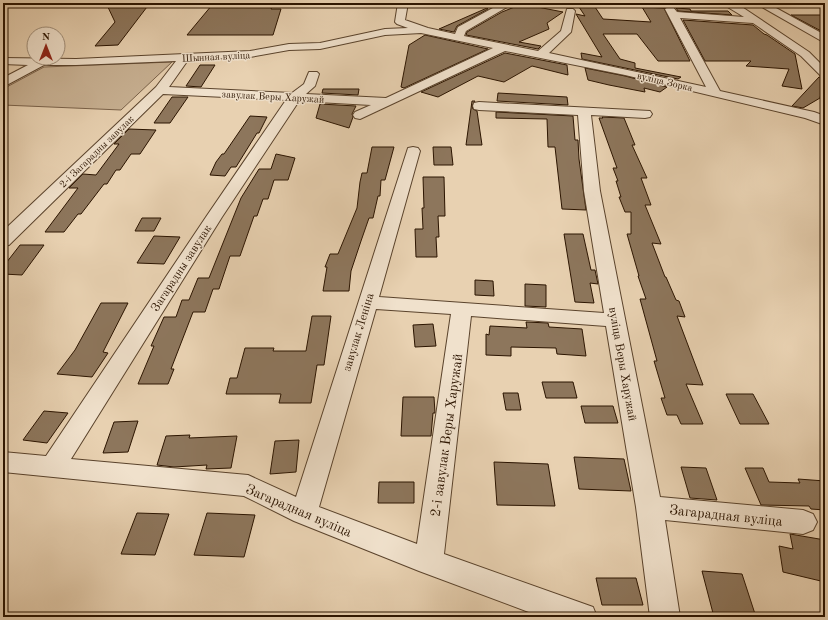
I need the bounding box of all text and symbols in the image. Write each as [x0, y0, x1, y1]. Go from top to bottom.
north arrow [26, 26, 66, 66]
text: N [42, 32, 51, 43]
street label: Шынная вуліца [181, 50, 251, 64]
street label: вуліца Зорка [636, 71, 694, 93]
street label: завулак Веры Харужай [221, 89, 324, 105]
street label: 2-і Загарадны завулак [58, 114, 136, 190]
street label: Загарадны завулак [149, 223, 214, 314]
street label: завулак Леніна [340, 291, 377, 373]
street label: вуліца Веры Харужай [606, 306, 639, 422]
street label: 2-і завулак Веры Харужай [429, 353, 465, 518]
street label: Загарадная вуліца [243, 482, 354, 540]
street label: Загарадная вуліца [669, 503, 783, 529]

